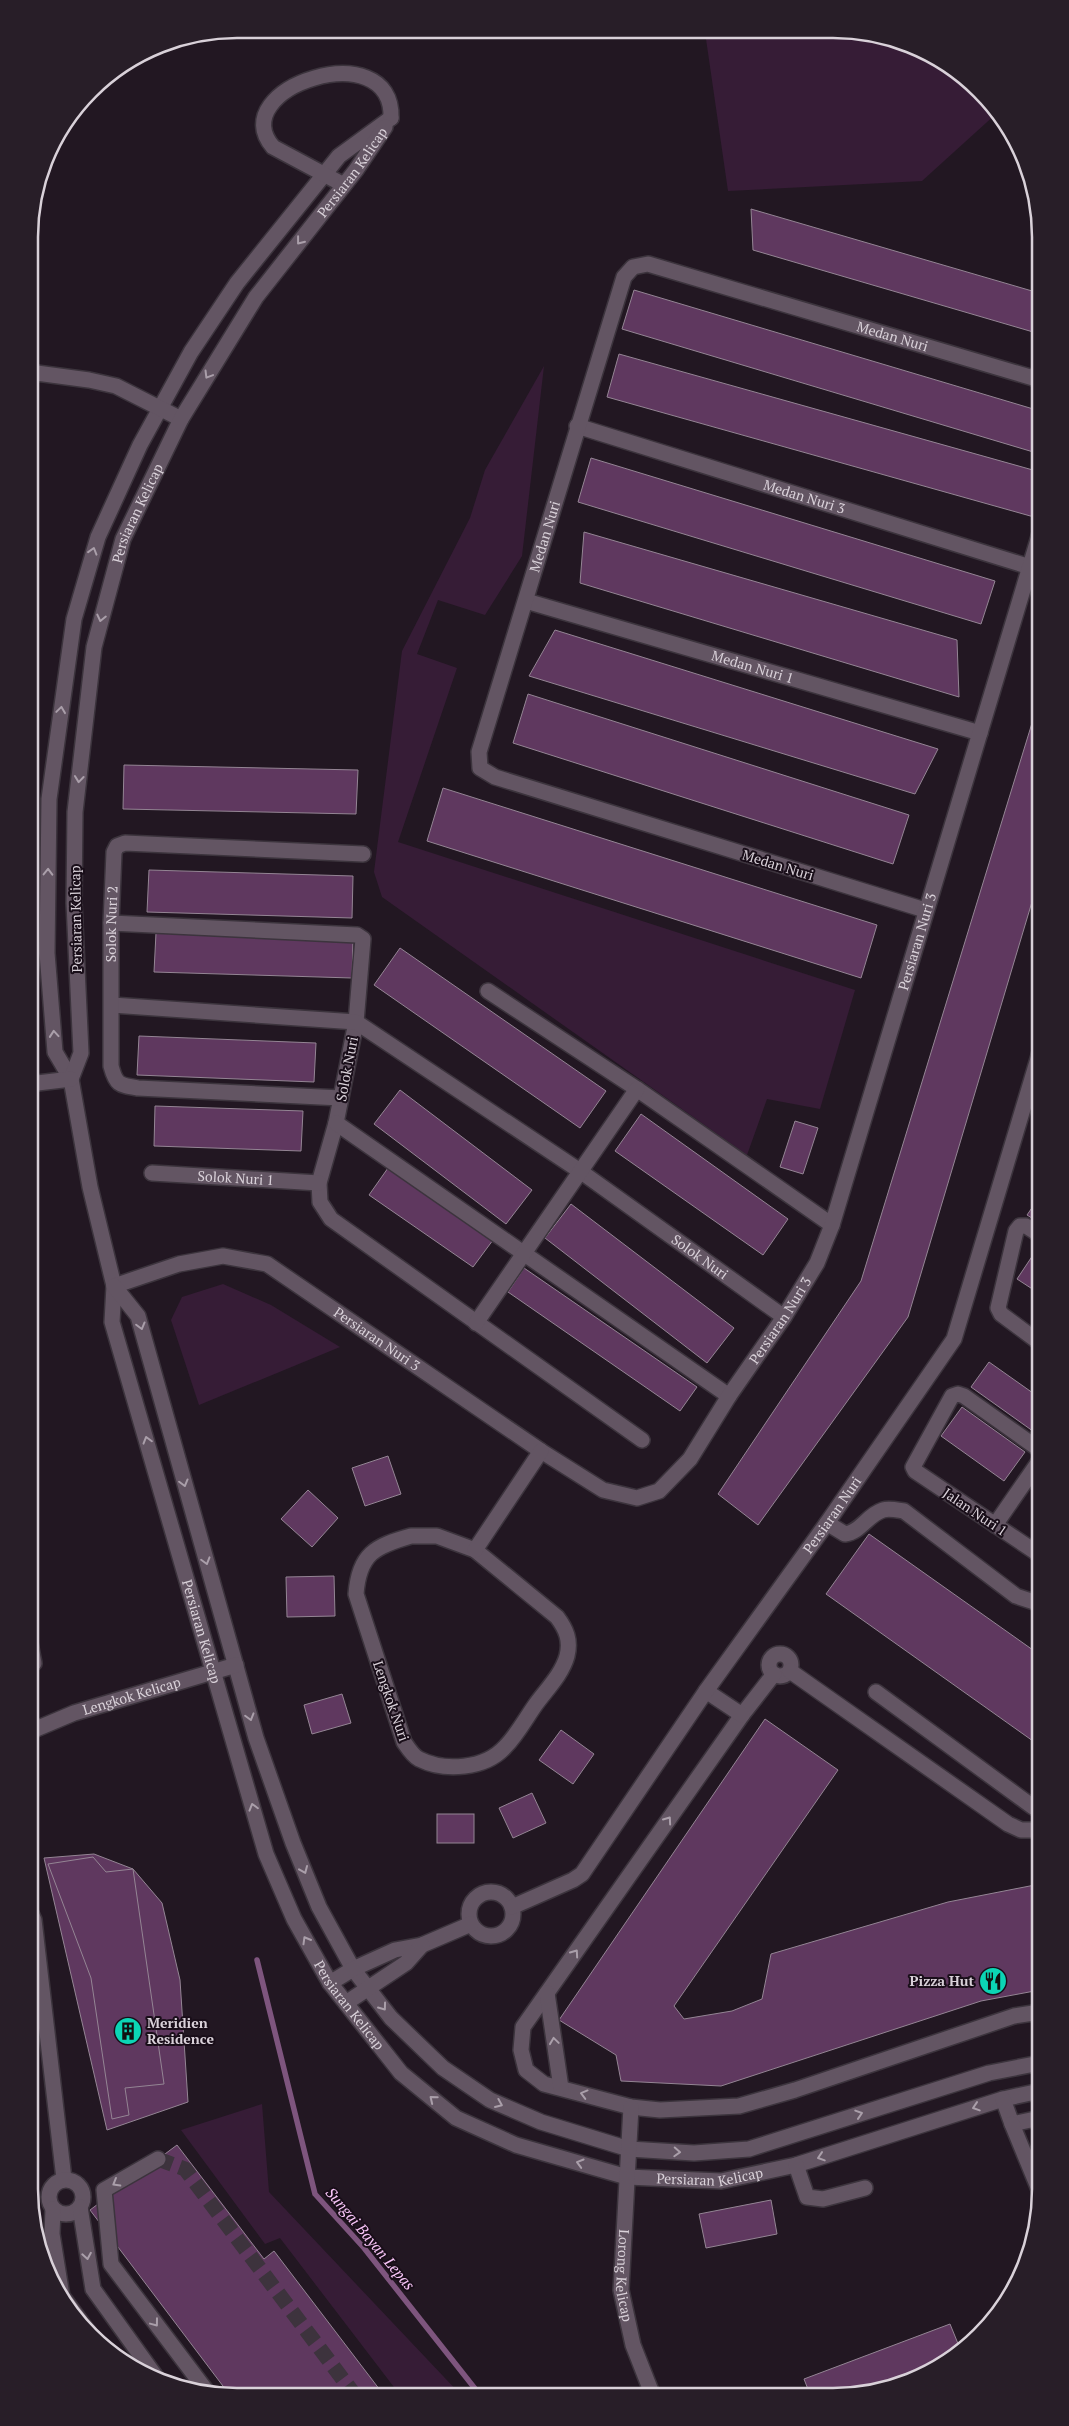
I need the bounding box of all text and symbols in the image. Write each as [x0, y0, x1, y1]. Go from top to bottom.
street label: Persiaran Kelicap [312, 123, 391, 221]
one-way arrow [297, 235, 305, 244]
street label: Medan Nuri [855, 316, 931, 355]
one-way arrow [205, 369, 215, 378]
street label: Persiaran Kelicap [107, 460, 167, 565]
street label: Medan Nuri 3 [761, 475, 848, 518]
street label: Medan Nuri [524, 498, 564, 574]
one-way arrow [88, 548, 98, 556]
one-way arrow [96, 614, 107, 623]
street label: Medan Nuri 1 [710, 645, 796, 687]
one-way arrow [56, 706, 66, 714]
one-way arrow [73, 775, 84, 783]
street label: Medan Nuri [740, 845, 816, 884]
street label: Persiaran Kelicap [65, 865, 86, 973]
one-way arrow [43, 868, 53, 876]
street label: Solok Nuri 2 [101, 885, 122, 962]
street label: Persiaran Nuri 3 [893, 891, 940, 992]
one-way arrow [48, 1030, 59, 1038]
street label: Solok Nuri [331, 1035, 362, 1103]
street label: Solok Nuri 1 [197, 1166, 275, 1189]
street label: Solok Nuri [668, 1229, 732, 1283]
street label: Persiaran Nuri 3 [744, 1273, 815, 1368]
street label: Persiaran Nuri 3 [330, 1302, 424, 1375]
one-way arrow [135, 1321, 146, 1330]
one-way arrow [142, 1437, 152, 1445]
street label: Persiaran Nuri [798, 1473, 865, 1557]
one-way arrow [179, 1478, 189, 1486]
street label: Jalan Nuri 1 [939, 1483, 1011, 1540]
one-way arrow [201, 1556, 211, 1564]
street label: Persiaran Kelicap [178, 1577, 226, 1686]
street label: Lengkok Nuri [369, 1658, 414, 1744]
street label: Lengkok Kelicap [80, 1672, 183, 1719]
one-way arrow [245, 1712, 255, 1720]
one-way arrow [249, 1804, 259, 1812]
one-way arrow [662, 1816, 671, 1826]
one-way arrow [298, 1865, 308, 1874]
one-way arrow [302, 1937, 312, 1946]
one-way arrow [569, 1949, 578, 1959]
street label: Persiaran Kelicap [310, 1957, 389, 2054]
restaurant icon: Pizza Hut [978, 1966, 1008, 1996]
place label: Pizza Hut [910, 1971, 974, 1990]
one-way arrow [377, 2001, 385, 2010]
place label: Meridien Residence [147, 2013, 214, 2048]
building icon: Meridien Residence [113, 2016, 143, 2046]
one-way arrow [549, 2036, 560, 2044]
one-way arrow [580, 2090, 588, 2100]
one-way arrow [430, 2096, 439, 2104]
one-way arrow [494, 2098, 503, 2109]
one-way arrow [972, 2102, 980, 2112]
one-way arrow [854, 2110, 863, 2120]
one-way arrow [674, 2146, 682, 2157]
one-way arrow [817, 2151, 826, 2161]
one-way arrow [577, 2159, 585, 2169]
street label: Persiaran Kelicap [656, 2162, 765, 2190]
one-way arrow [112, 2176, 121, 2186]
water label: Sungai Bayan Lepas [322, 2183, 420, 2294]
street label: Lorong Kelicap [612, 2229, 638, 2324]
one-way arrow [82, 2251, 92, 2260]
one-way arrow [149, 2317, 158, 2327]

